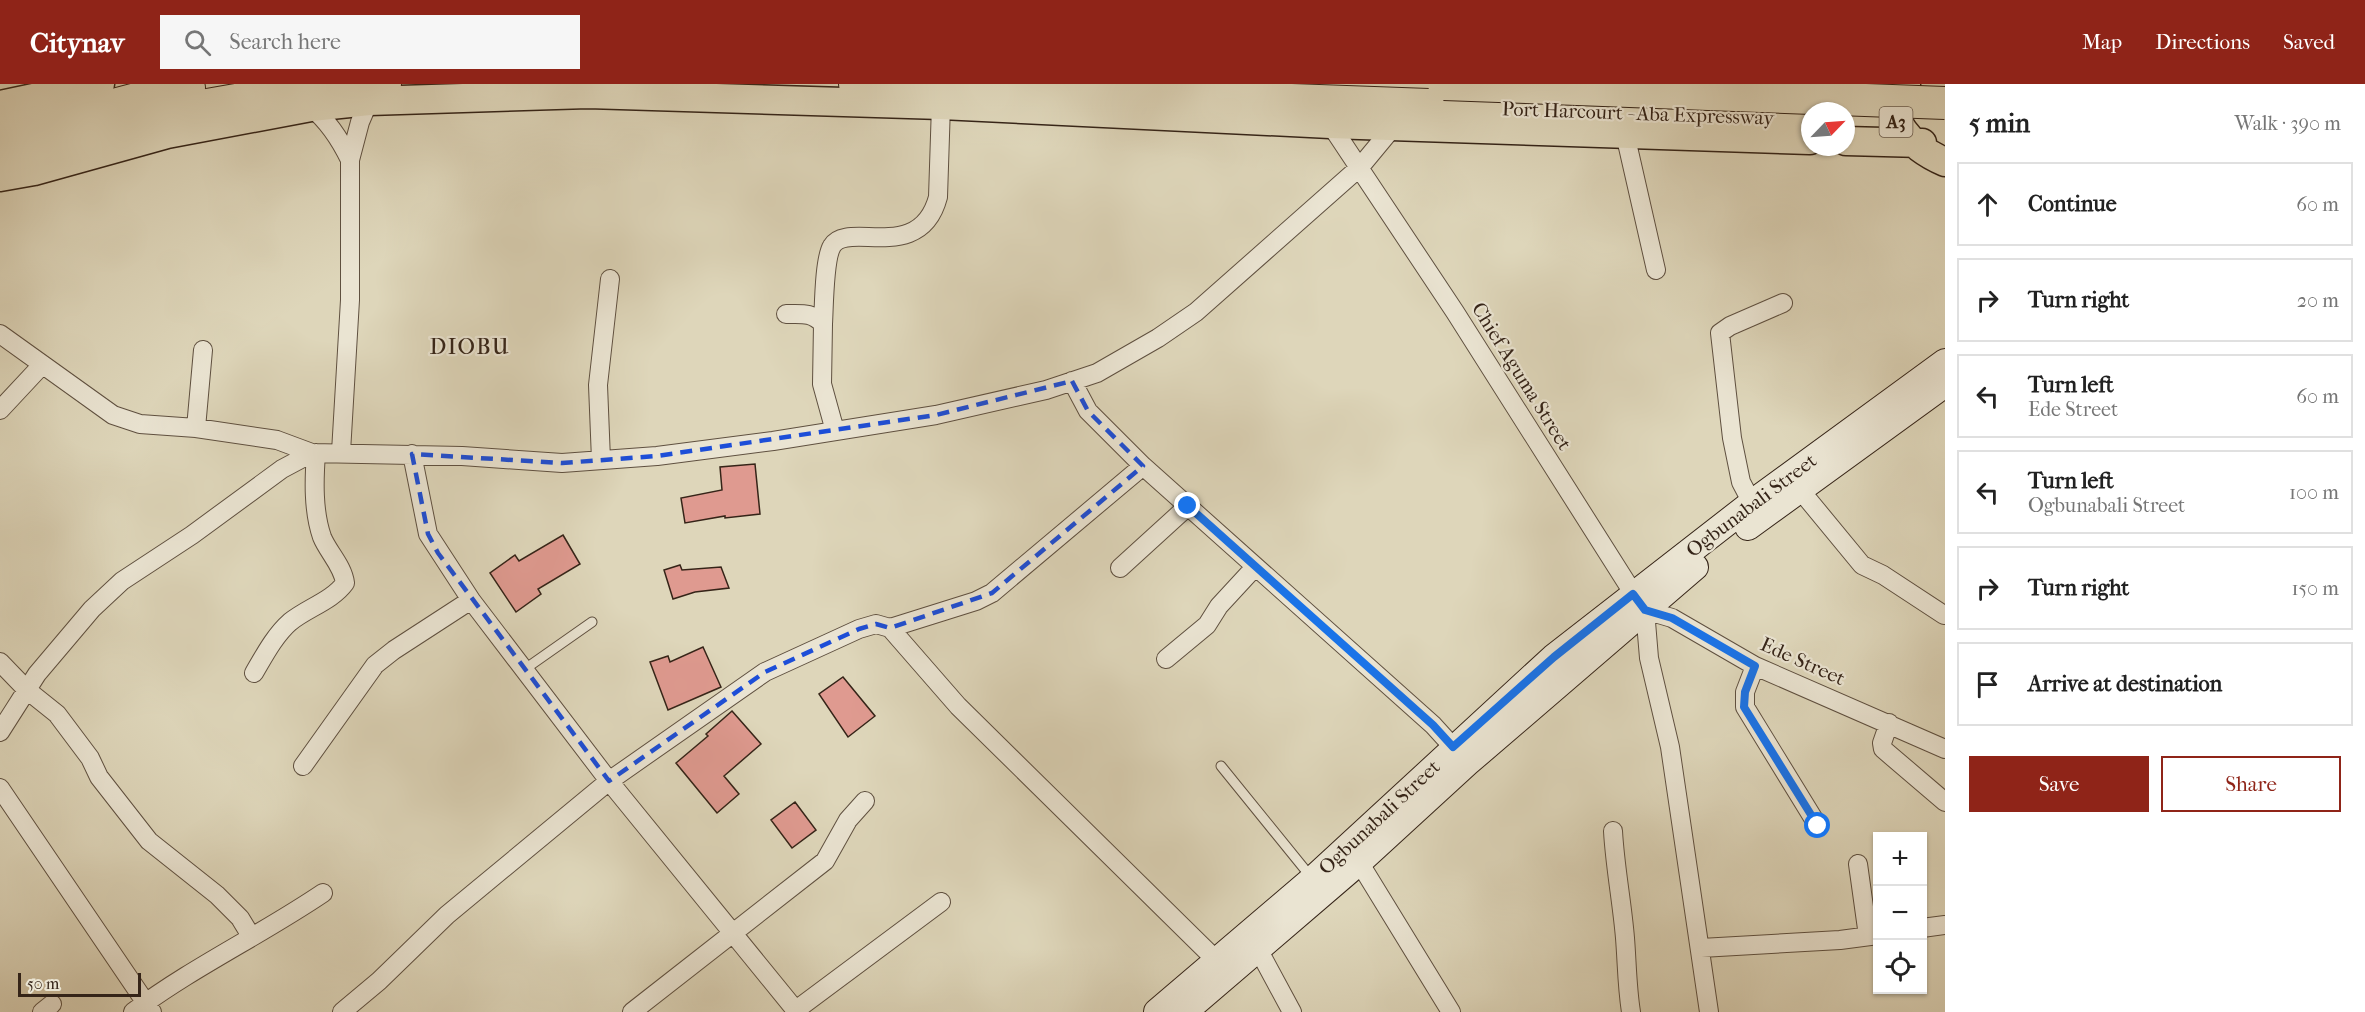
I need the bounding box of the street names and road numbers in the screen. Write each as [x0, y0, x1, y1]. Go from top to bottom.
street label: Port Harcourt - Aba Expressway [1501, 97, 1776, 130]
road number: A3 [1880, 107, 1912, 137]
street label: Chief Aguma Street [1467, 298, 1576, 454]
street label: Ogbunabali Street [1682, 449, 1821, 562]
street label: Ede Street [1757, 633, 1849, 690]
street label: Ogbunabali Street [1314, 755, 1445, 879]

